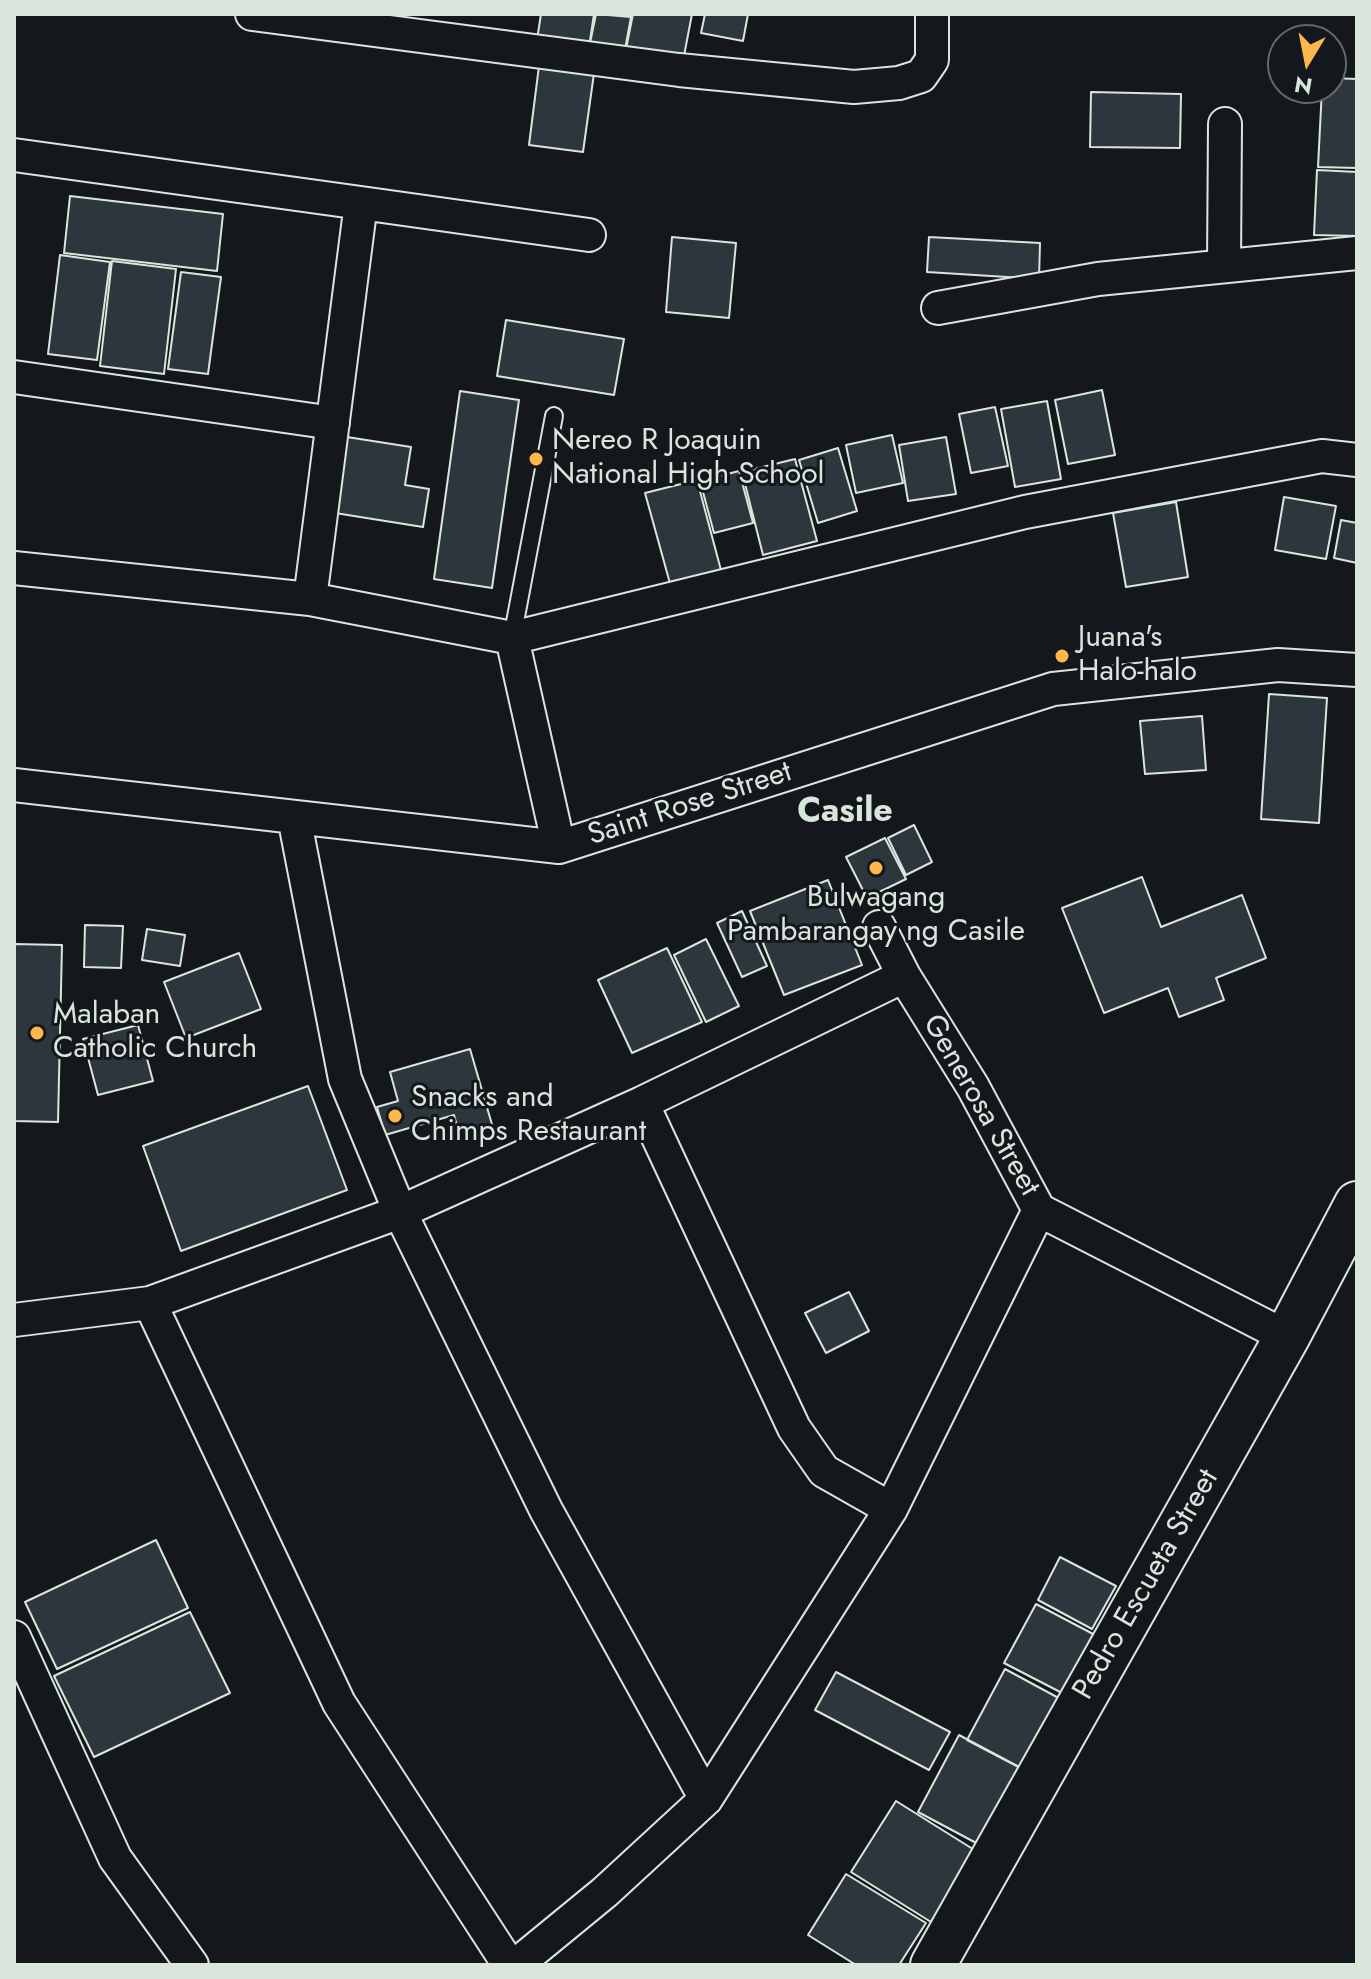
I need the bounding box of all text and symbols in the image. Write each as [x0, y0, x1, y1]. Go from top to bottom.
north arrow [1267, 24, 1347, 104]
text: N [1292, 68, 1315, 103]
place label: Nereo R Joaquin National High School [552, 424, 824, 494]
marker: Nereo R Joaquin National High School [527, 450, 545, 468]
place label: Juana's Halo-halo [1078, 621, 1197, 692]
marker: Juana's Halo-halo [1053, 647, 1071, 665]
street label: Saint Rose Street [584, 755, 796, 855]
district label: Casile [797, 793, 893, 833]
marker: Bulwagang Pambarangay ng Casile [867, 859, 885, 877]
place label: Bulwagang Pambarangay ng Casile [727, 881, 1025, 952]
place label: Malaban Catholic Church [53, 998, 257, 1068]
street label: Generosa Street [914, 1009, 1046, 1203]
marker: Malaban Catholic Church [28, 1024, 46, 1042]
place label: Snacks and Chimps Restaurant [411, 1081, 646, 1152]
marker: Snacks and Chimps Restaurant [386, 1107, 404, 1125]
street label: Pedro Escueta Street [1066, 1464, 1228, 1706]

